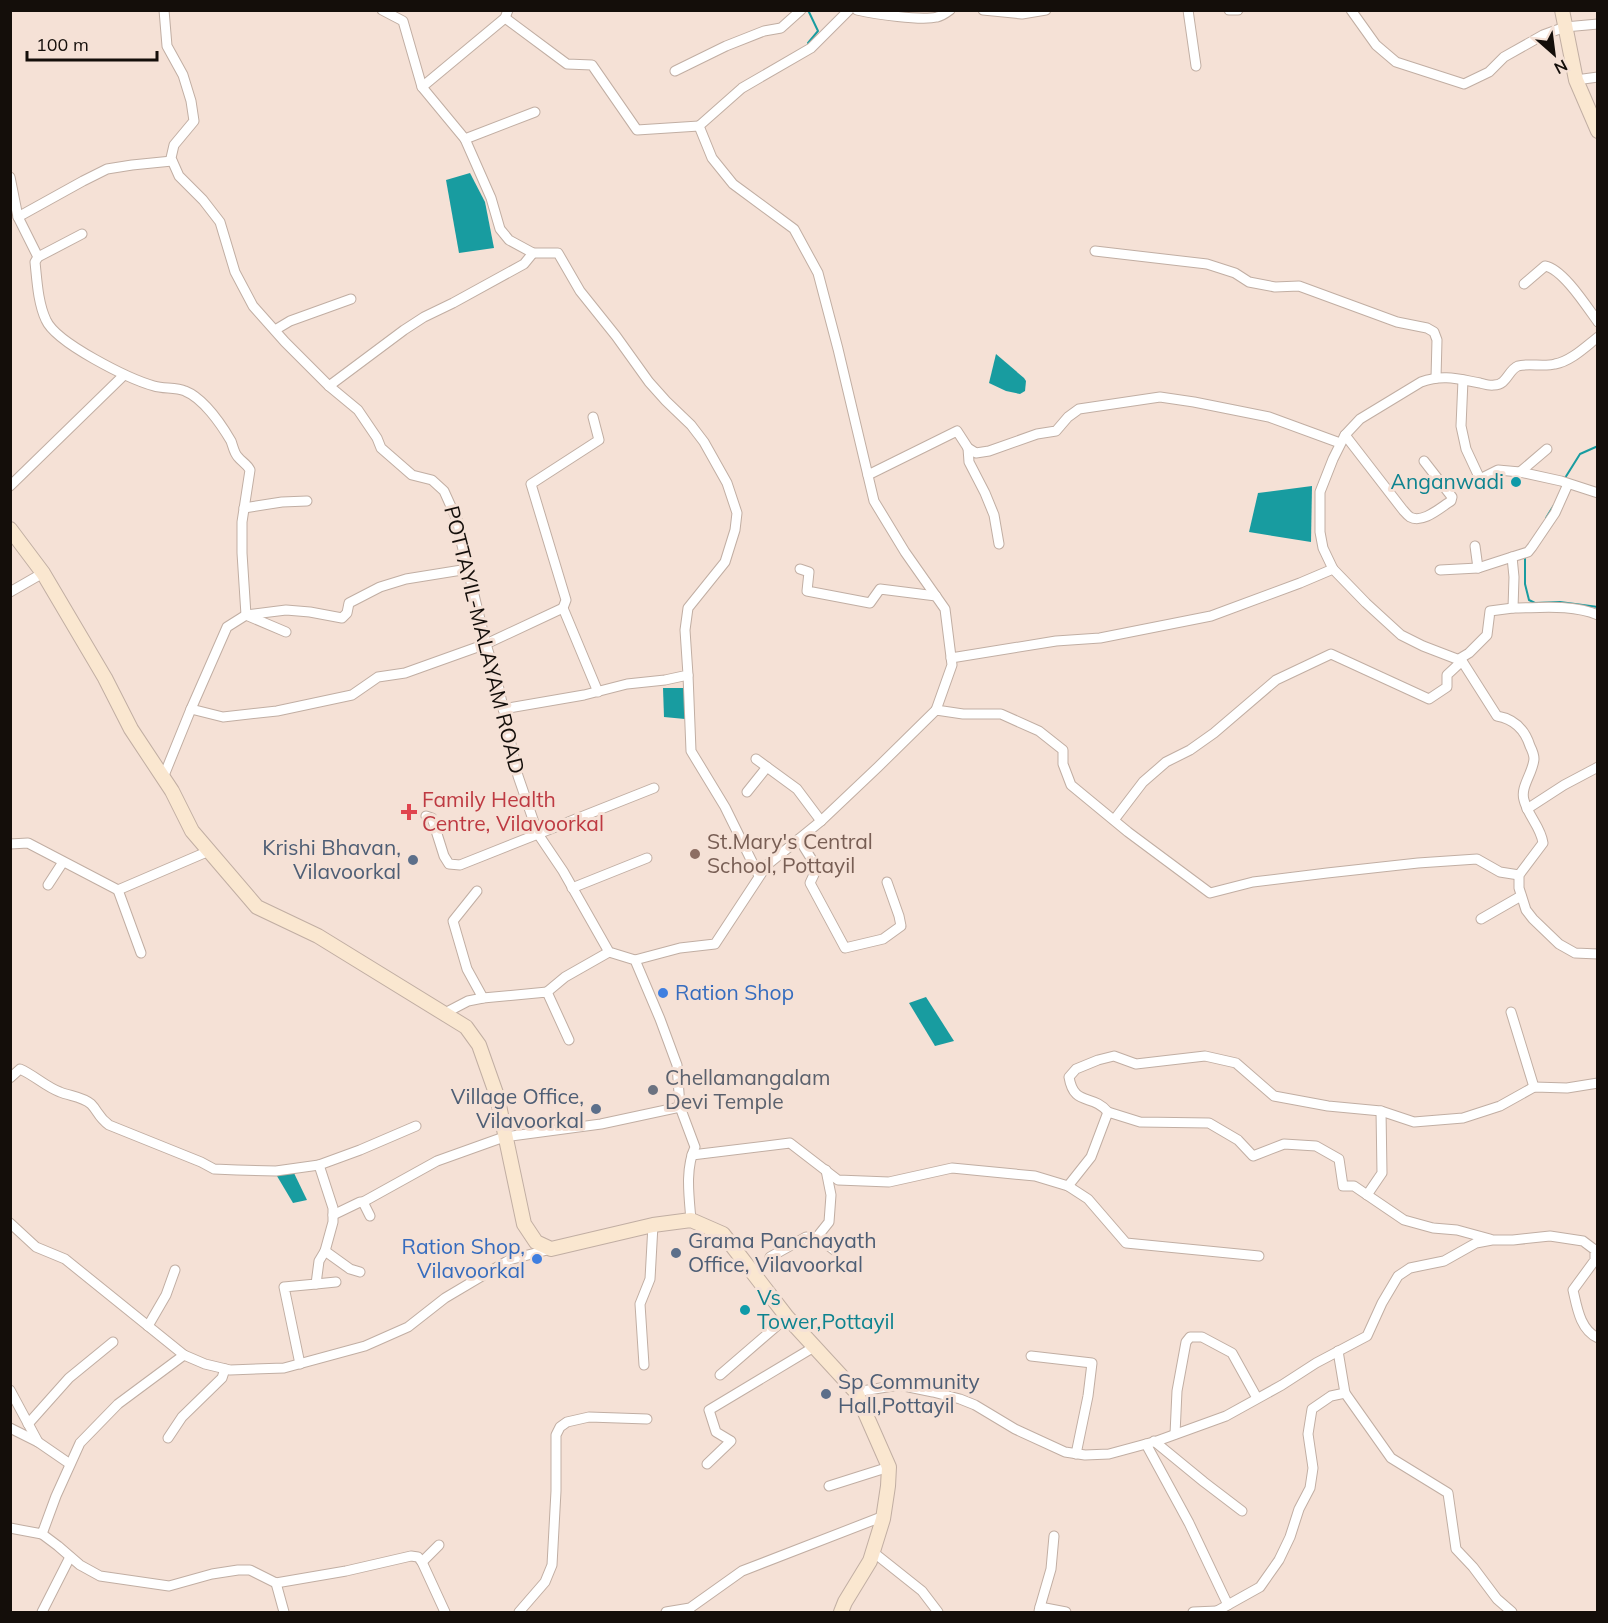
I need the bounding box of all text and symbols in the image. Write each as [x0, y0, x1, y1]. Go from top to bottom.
scale bar [27, 24, 158, 62]
north arrow [1524, 24, 1584, 84]
text: 100 m [36, 33, 89, 56]
text: N [1551, 56, 1571, 79]
place label: Anganwadi [1391, 468, 1504, 494]
marker: Anganwadi [1509, 475, 1523, 489]
street label: POTTAYIL-MALAYAM ROAD [439, 503, 531, 776]
place label: Family Health Centre, Vilavoorkal [422, 786, 604, 836]
marker: Family Health Centre, Vilavoorkal [400, 803, 418, 821]
place label: St.Mary's Central School, Pottayil [707, 828, 873, 878]
place label: Krishi Bhavan, Vilavoorkal [262, 834, 401, 884]
marker: St.Mary's Central School, Pottayil [688, 847, 702, 861]
marker: Krishi Bhavan, Vilavoorkal [406, 853, 420, 867]
place label: Ration Shop [675, 979, 794, 1005]
marker: Ration Shop [656, 986, 670, 1000]
place label: Chellamangalam Devi Temple [665, 1064, 830, 1114]
place label: Village Office, Vilavoorkal [451, 1083, 584, 1133]
marker: Chellamangalam Devi Temple [646, 1083, 660, 1097]
marker: Village Office, Vilavoorkal [589, 1102, 603, 1116]
place label: Grama Panchayath Office, Vilavoorkal [688, 1227, 876, 1277]
place label: Ration Shop, Vilavoorkal [401, 1233, 525, 1283]
marker: Grama Panchayath Office, Vilavoorkal [669, 1246, 683, 1260]
marker: Ration Shop, Vilavoorkal [530, 1252, 544, 1266]
place label: Vs Tower,Pottayil [757, 1284, 895, 1334]
marker: Vs Tower,Pottayil [738, 1303, 752, 1317]
place label: Sp Community Hall,Pottayil [838, 1368, 980, 1418]
marker: Sp Community Hall,Pottayil [819, 1387, 833, 1401]

